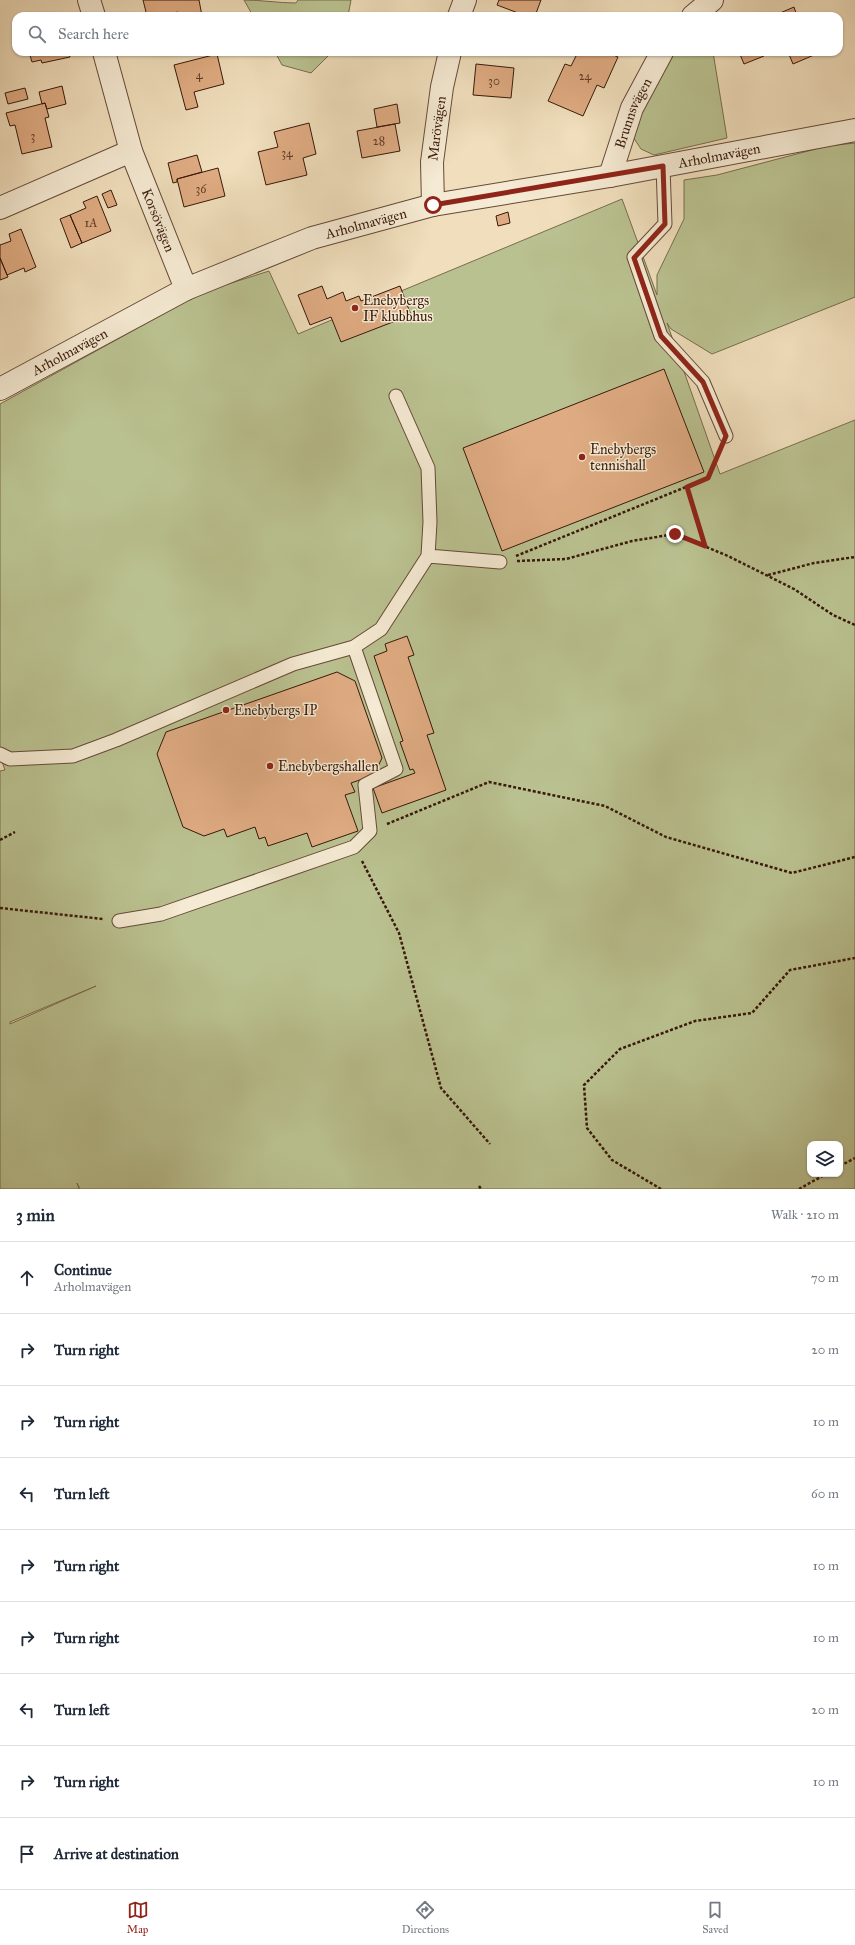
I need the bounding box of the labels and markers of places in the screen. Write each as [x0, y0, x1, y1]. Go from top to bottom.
place label: Enebybergs IF klubbhus [363, 292, 433, 325]
marker: Enebybergs IF klubbhus [350, 303, 360, 313]
place label: Enebybergs tennishall [590, 441, 656, 474]
marker: Enebybergs tennishall [577, 452, 587, 462]
place label: Enebybergs IP [234, 702, 317, 719]
marker: Enebybergs IP [221, 705, 231, 715]
place label: Enebybergshallen [278, 758, 379, 775]
marker: Enebybergshallen [265, 761, 275, 771]

